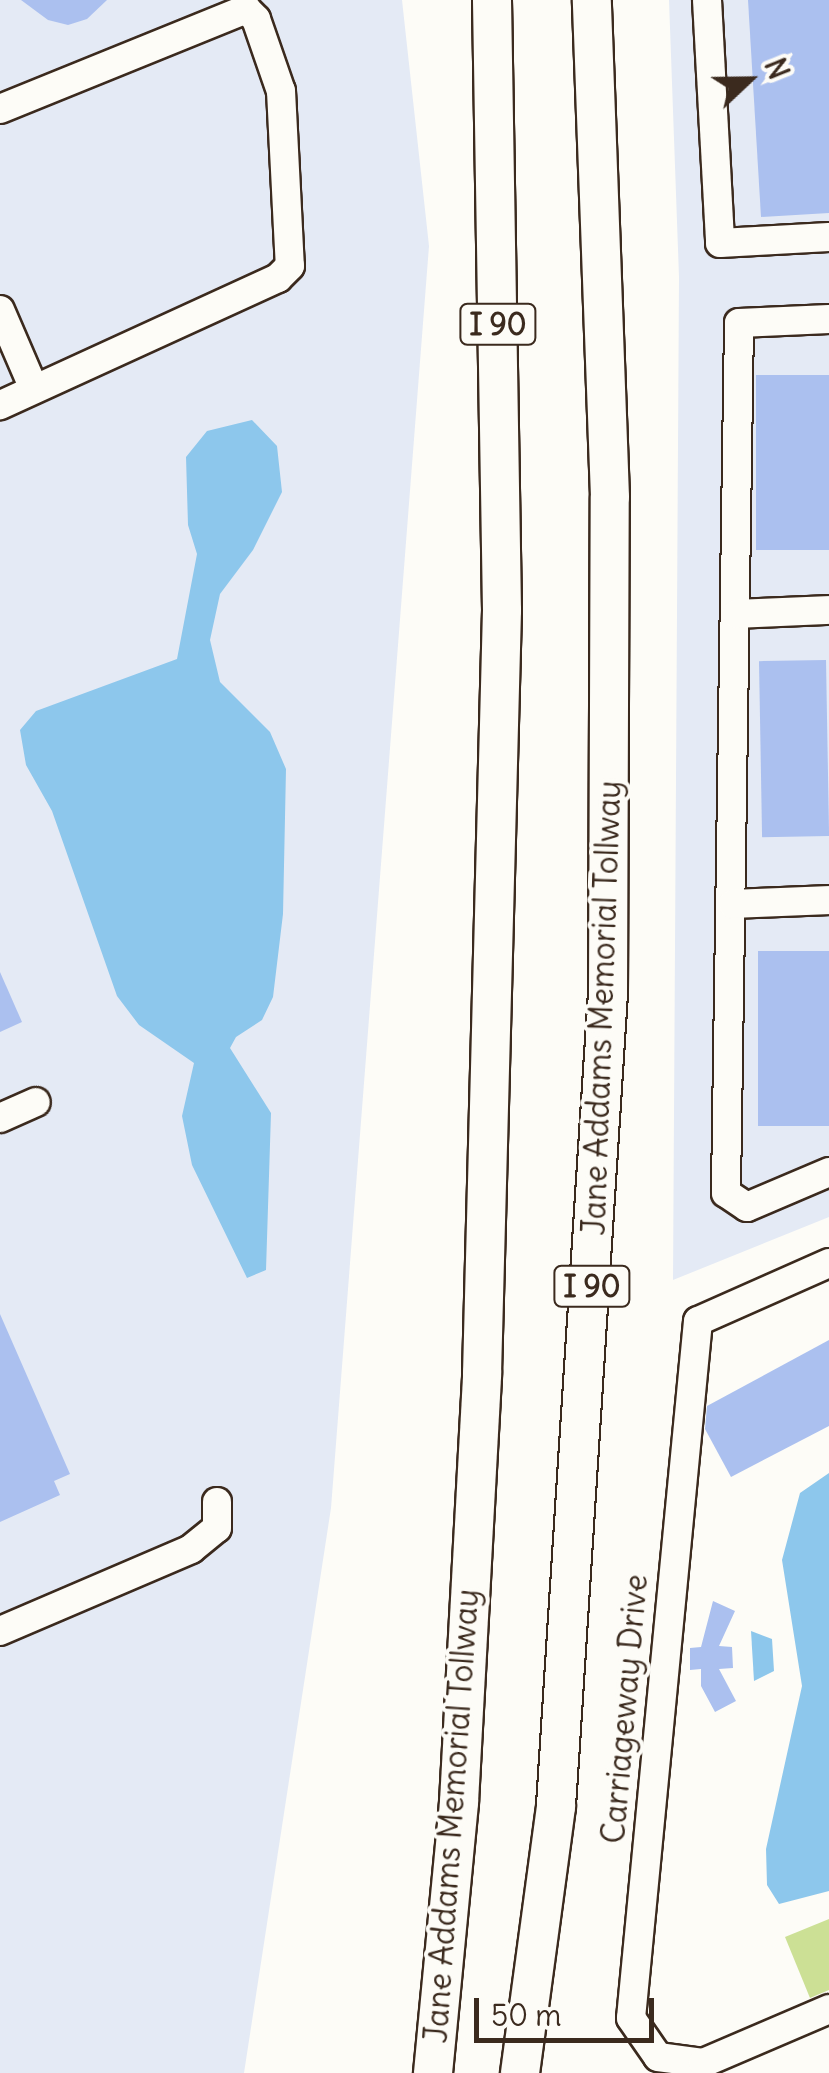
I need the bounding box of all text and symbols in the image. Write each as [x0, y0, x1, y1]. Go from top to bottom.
north arrow [699, 30, 799, 130]
text: N [756, 53, 797, 84]
road number: I 90 [458, 299, 538, 349]
street label: Jane Addams Memorial Tollway [575, 780, 629, 1236]
road number: I 90 [552, 1261, 632, 1311]
street label: Carriageway Drive [594, 1573, 656, 1845]
street label: Jane Addams Memorial Tollway [417, 1588, 487, 2044]
scale bar [479, 1978, 659, 2040]
text: 50 m [491, 1996, 561, 2034]

